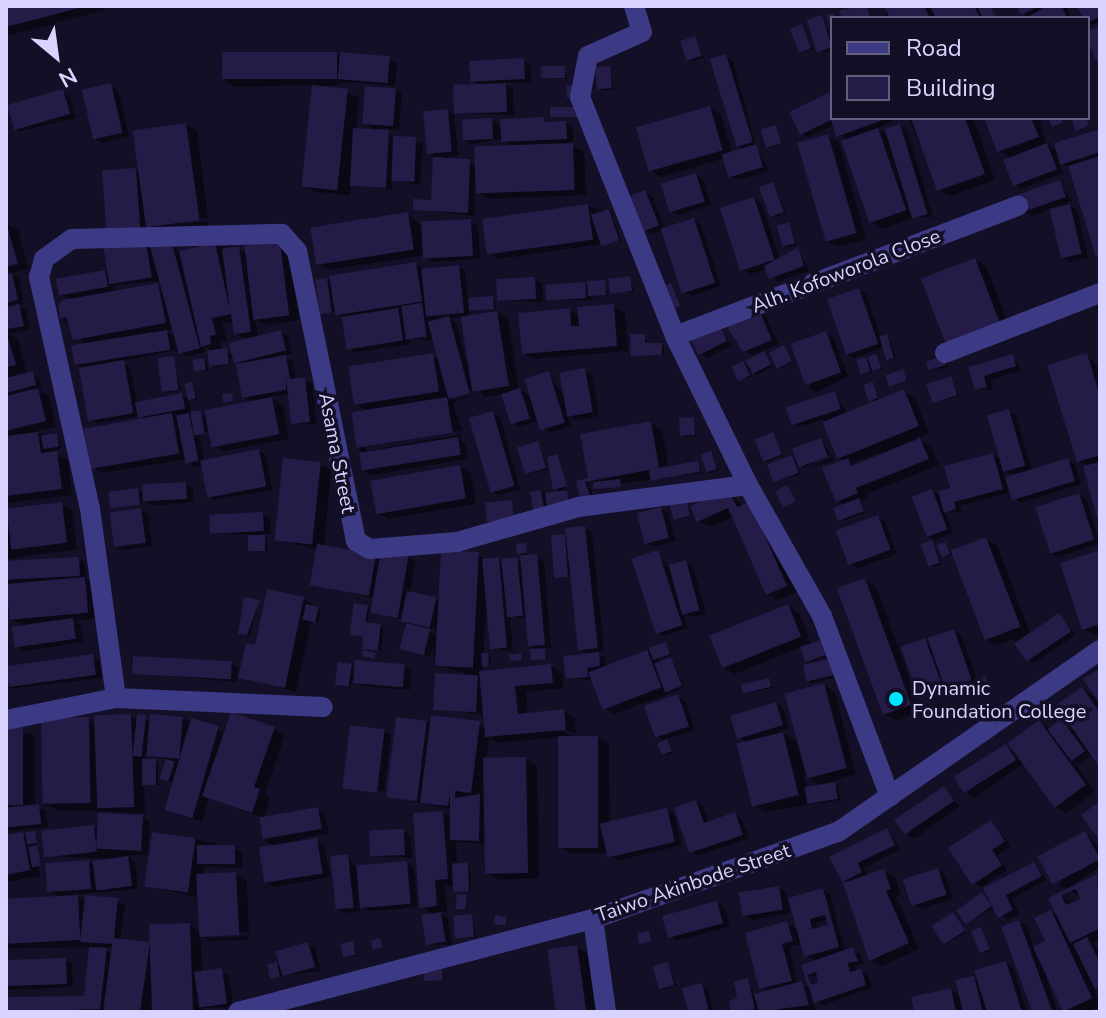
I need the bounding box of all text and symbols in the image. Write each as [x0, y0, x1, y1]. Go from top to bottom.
north arrow [16, 16, 96, 96]
legend [830, 16, 1090, 120]
text: Road [906, 32, 962, 64]
text: N [53, 60, 82, 94]
text: Building [906, 72, 996, 104]
street label: Alh. Kofoworola Close [748, 224, 944, 318]
street label: Asama Street [314, 391, 360, 515]
place label: Dynamic Foundation College [912, 676, 1086, 723]
marker: Dynamic Foundation College [887, 690, 905, 708]
street label: Taiwo Akinbode Street [593, 838, 793, 928]

